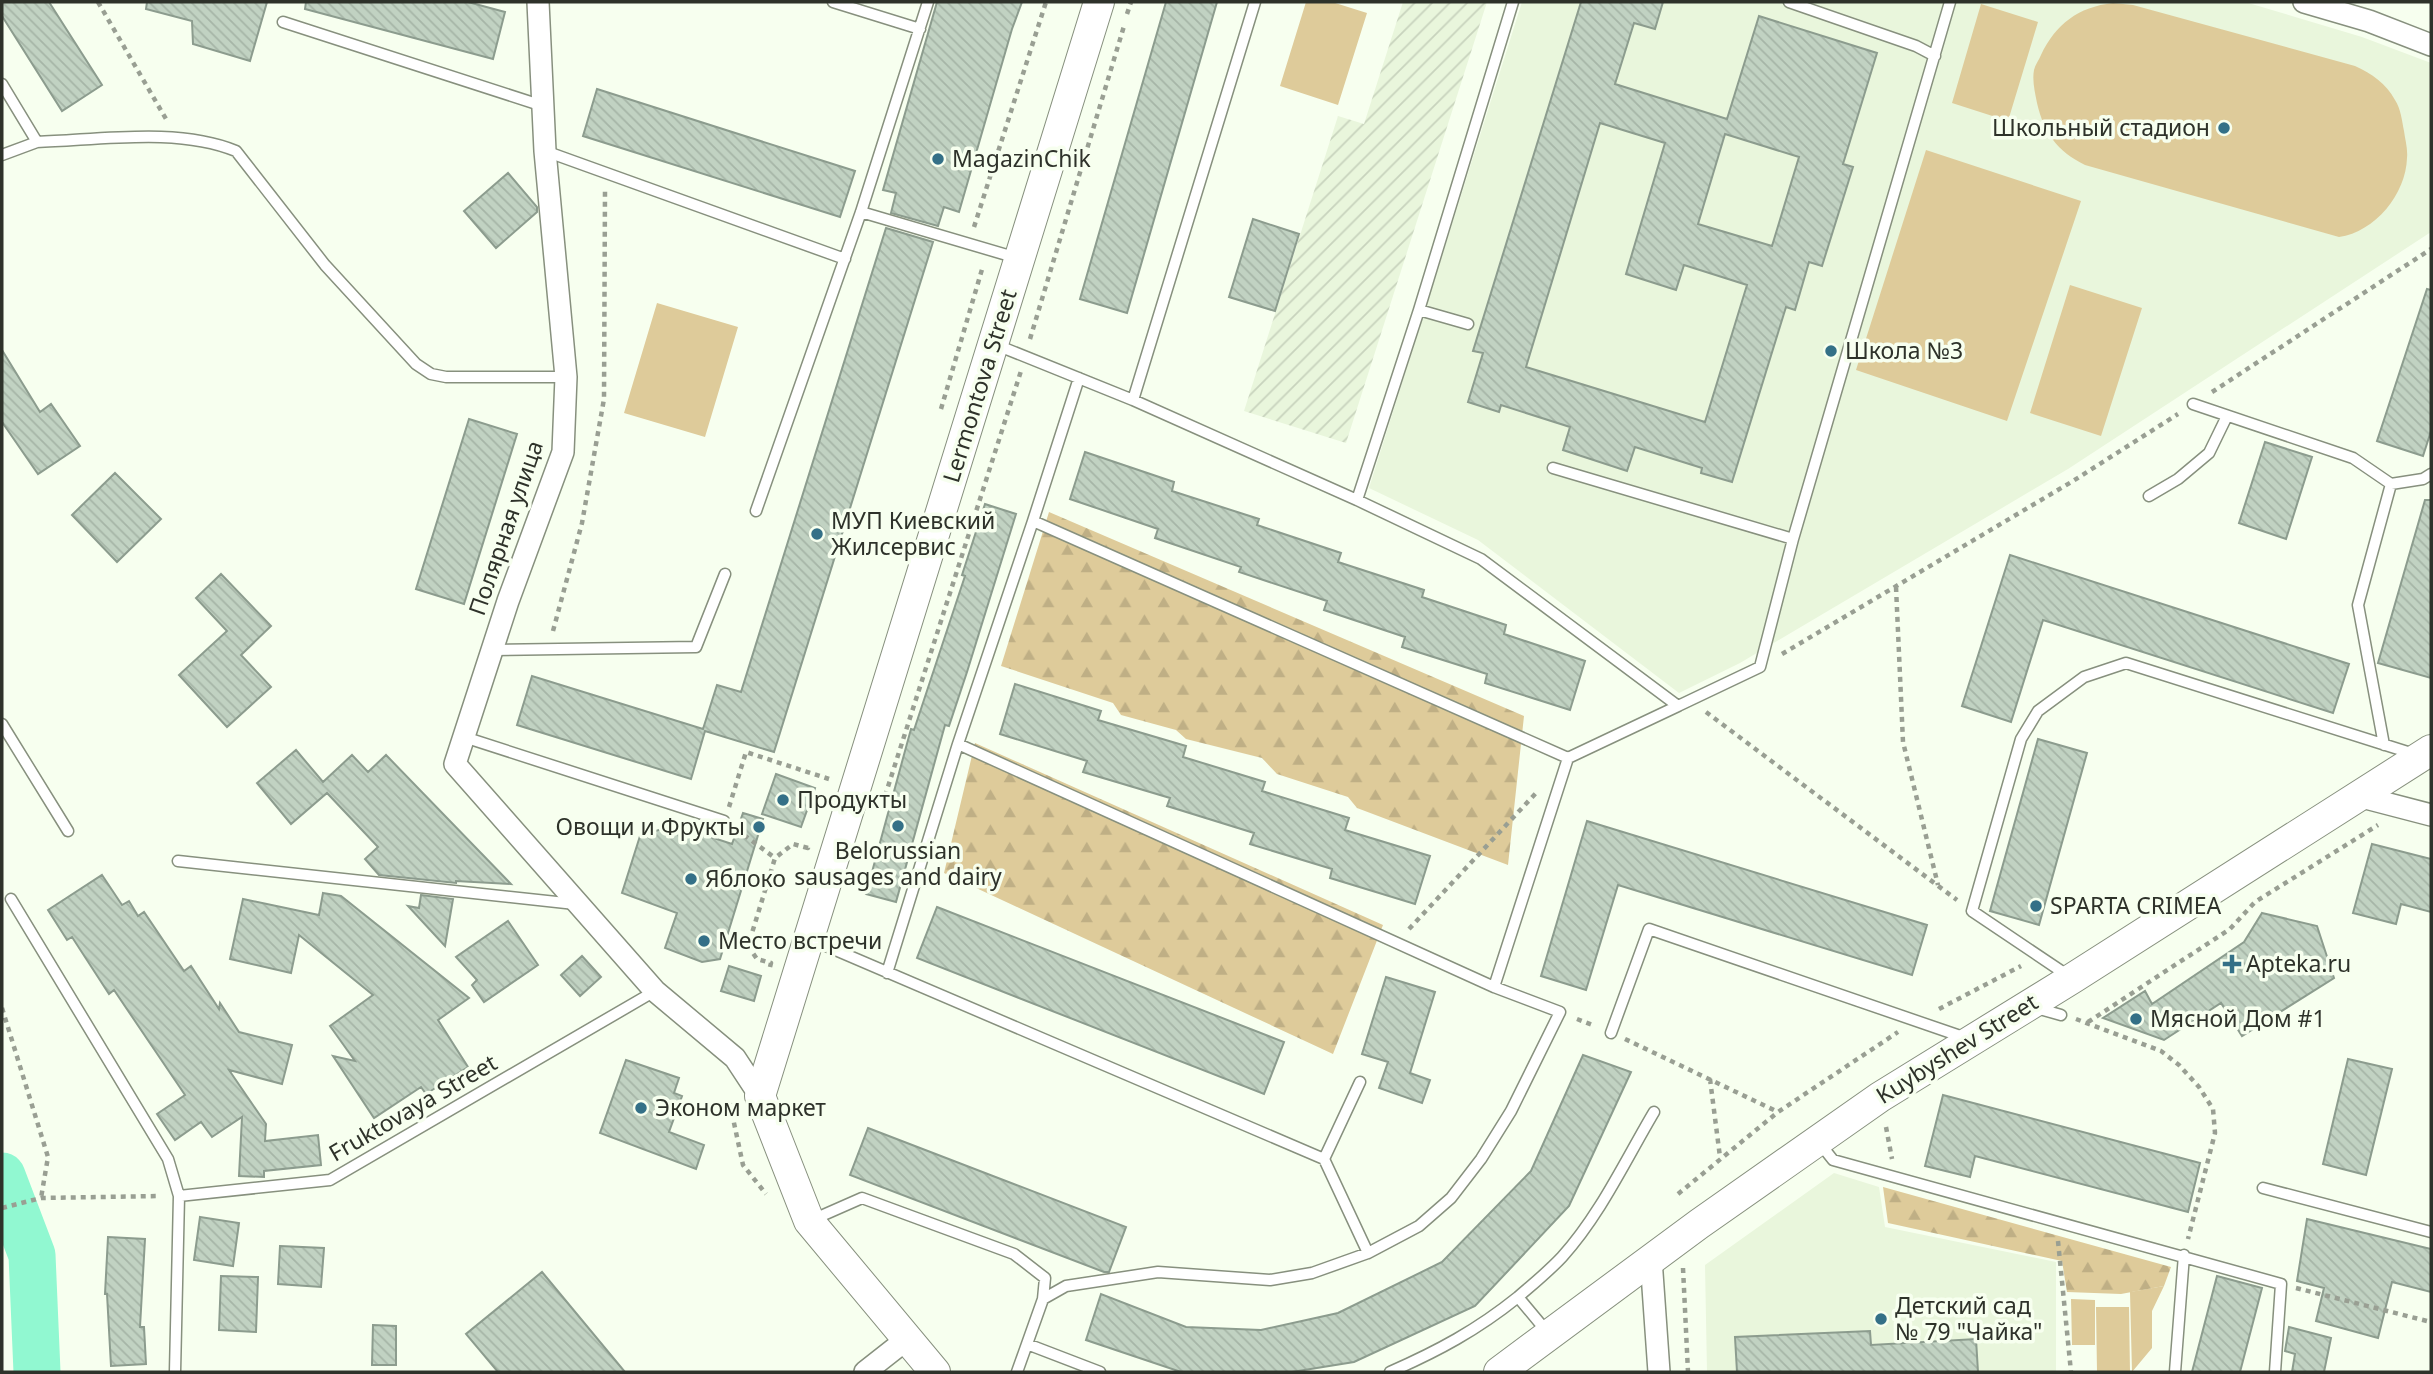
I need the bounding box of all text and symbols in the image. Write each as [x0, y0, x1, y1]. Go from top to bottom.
place label: Школьный стадион [1992, 111, 2210, 143]
marker: Школьный стадион [2216, 120, 2232, 136]
place label: MagazinChik [952, 142, 1091, 174]
marker: MagazinChik [930, 151, 946, 167]
street label: Lermontova Street [934, 285, 1024, 486]
place label: Школа №3 [1845, 334, 1963, 366]
marker: Школа №3 [1823, 343, 1839, 359]
street label: Полярная улица [460, 436, 550, 619]
place label: МУП Киевский Жилсервис [831, 504, 995, 562]
marker: МУП Киевский Жилсервис [809, 526, 825, 542]
place label: Продукты [797, 783, 907, 815]
marker: Продукты [775, 792, 791, 808]
place label: Овощи и Фрукты [556, 810, 745, 842]
marker: Belorussian sausages and dairy [890, 818, 906, 834]
marker: Овощи и Фрукты [751, 819, 767, 835]
place label: Belorussian sausages and dairy [794, 834, 1002, 892]
place label: Яблоко [705, 862, 786, 894]
marker: Яблоко [683, 871, 699, 887]
place label: SPARTA CRIMEA [2050, 889, 2222, 921]
marker: SPARTA CRIMEA [2028, 898, 2044, 914]
place label: Место встречи [718, 924, 882, 956]
marker: Место встречи [696, 933, 712, 949]
place label: Apteka.ru [2246, 947, 2351, 979]
marker: Apteka.ru [2224, 956, 2240, 972]
street label: Kuybyshev Street [1869, 986, 2043, 1111]
place label: Мясной Дом #1 [2150, 1002, 2326, 1034]
marker: Мясной Дом #1 [2128, 1011, 2144, 1027]
street label: Fruktovaya Street [323, 1046, 502, 1168]
place label: Эконом маркет [655, 1091, 826, 1123]
marker: Эконом маркет [633, 1100, 649, 1116]
place label: Детский сад № 79 "Чайка" [1895, 1289, 2042, 1347]
marker: Детский сад № 79 "Чайка" [1873, 1311, 1889, 1327]

